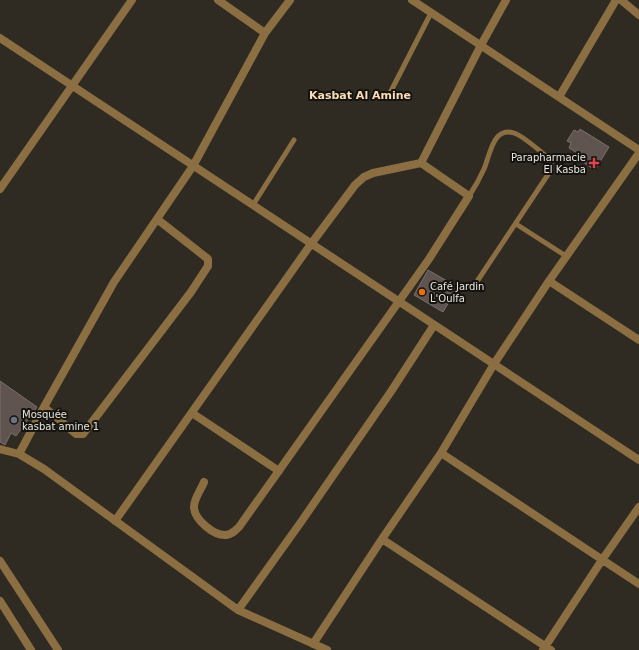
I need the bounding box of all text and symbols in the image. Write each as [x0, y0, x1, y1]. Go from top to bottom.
district label: Kasbat Al Amine [309, 89, 411, 102]
place label: Parapharmacie El Kasba [511, 152, 586, 175]
marker: Parapharmacie El Kasba [589, 158, 599, 168]
place label: Café Jardin L'Oulfa [430, 281, 484, 304]
marker: Café Jardin L'Oulfa [417, 287, 427, 297]
place label: Mosquée kasbat amine 1 [22, 409, 99, 432]
marker: Mosquée kasbat amine 1 [9, 415, 19, 425]

